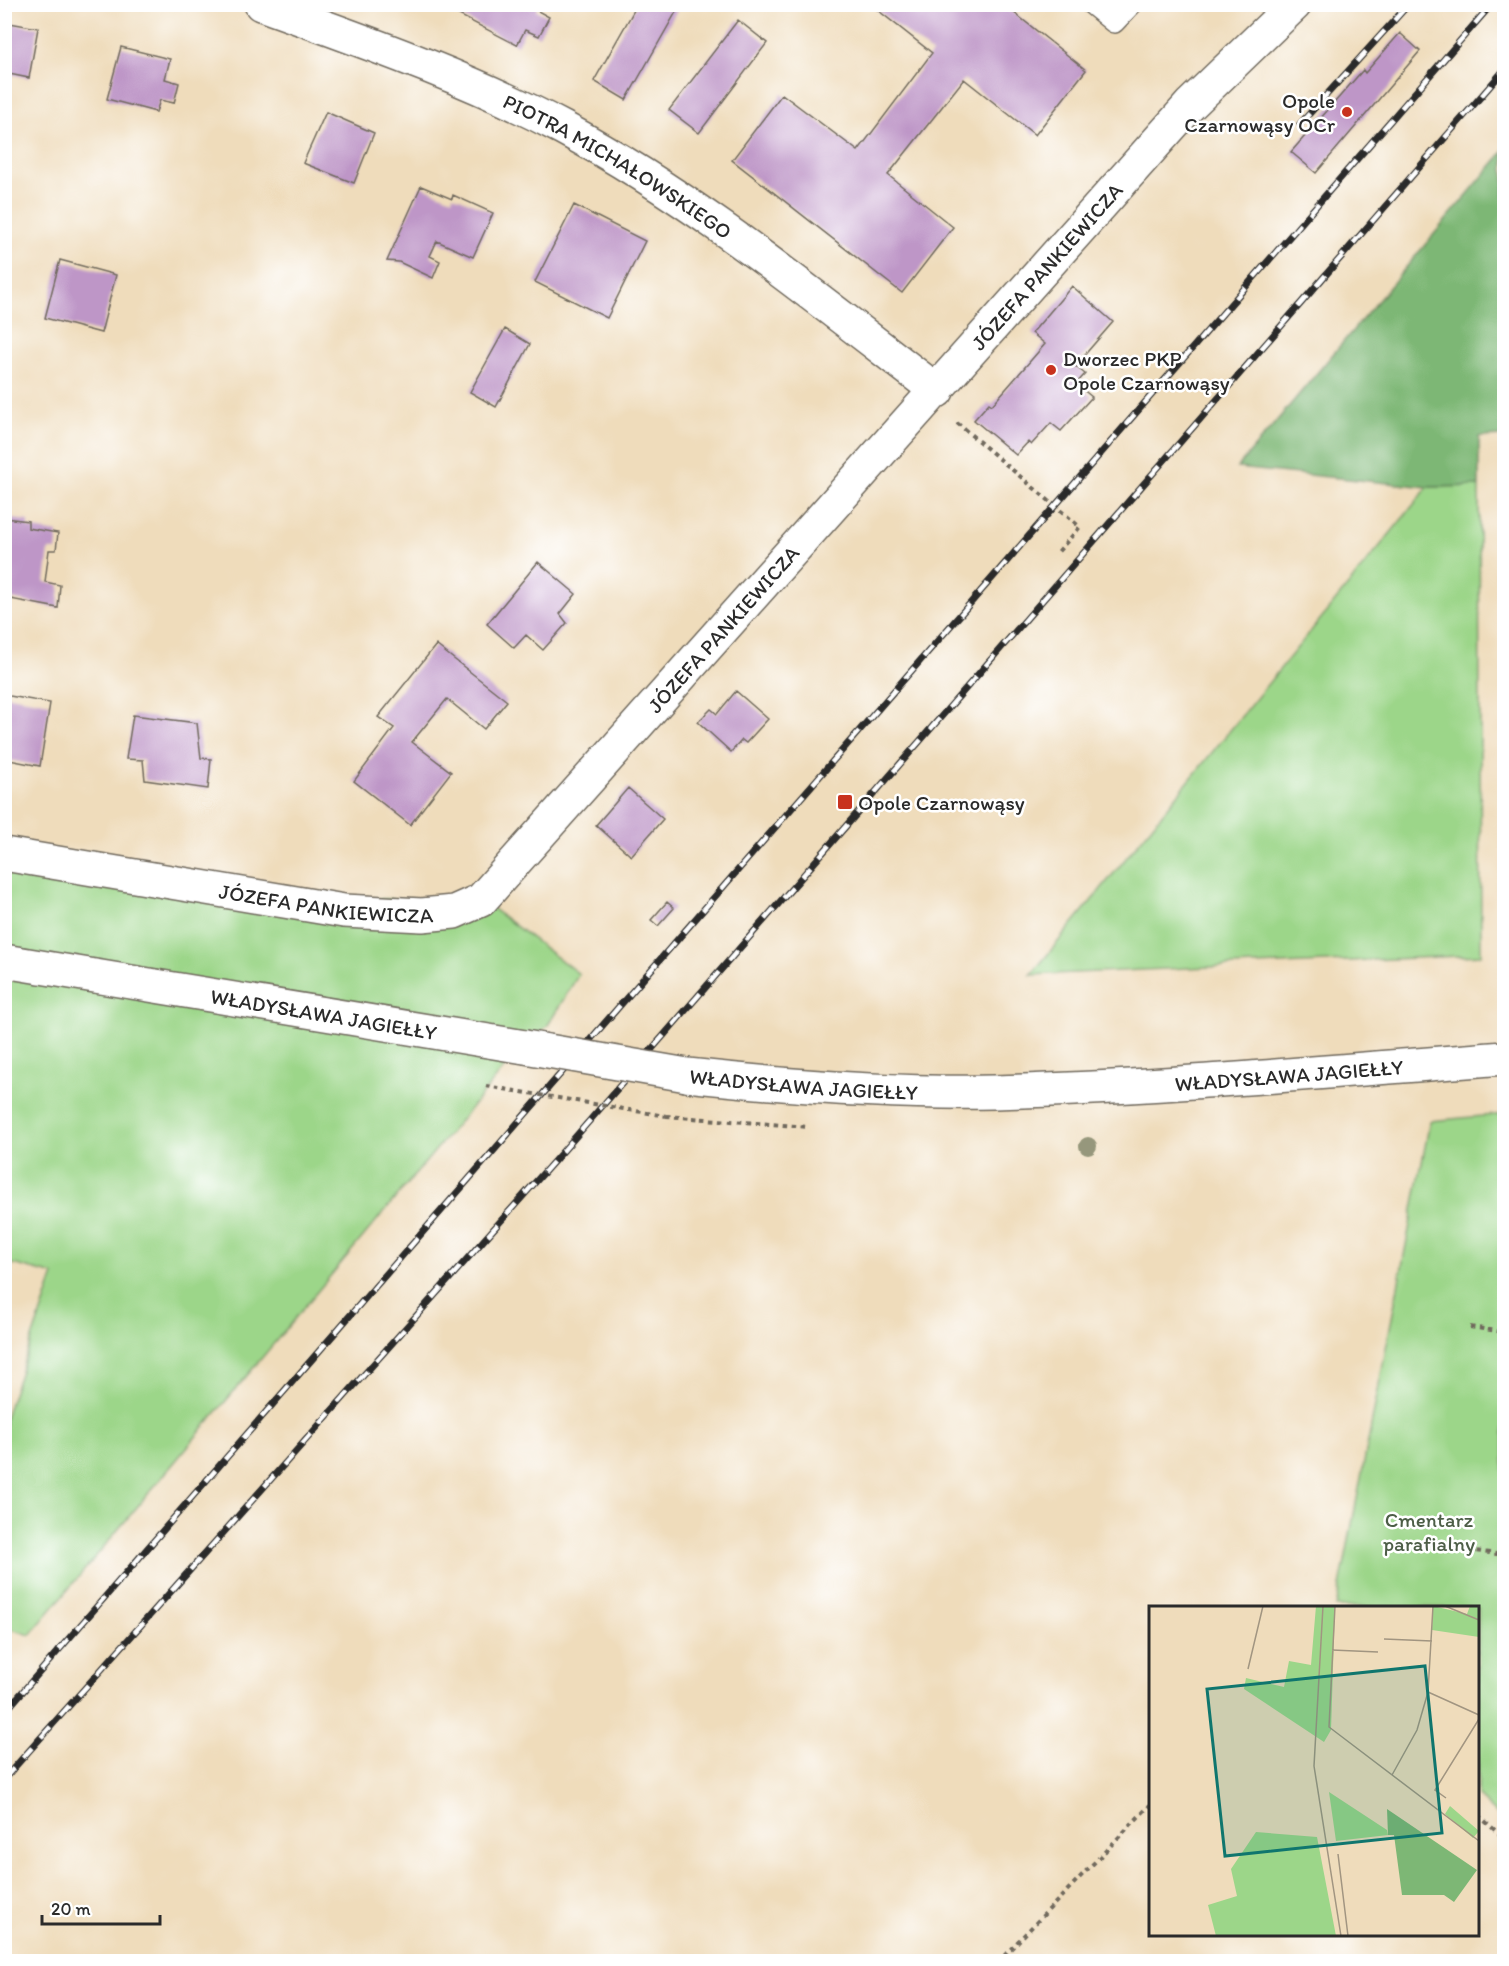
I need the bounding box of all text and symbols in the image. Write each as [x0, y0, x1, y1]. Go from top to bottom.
street label: PIOTRA MICHAŁOWSKIEGO [500, 88, 737, 244]
place label: Opole Czarnowąsy OCr [1184, 88, 1336, 137]
marker: Opole Czarnowąsy OCr [1340, 105, 1354, 119]
street label: JÓZEFA PANKIEWICZA [965, 177, 1128, 355]
place label: Dworzec PKP Opole Czarnowąsy [1063, 346, 1230, 395]
marker: Dworzec PKP Opole Czarnowąsy [1044, 363, 1058, 377]
street label: JÓZEFA PANKIEWICZA [642, 540, 804, 717]
place label: Opole Czarnowąsy [858, 790, 1025, 815]
marker: Opole Czarnowąsy [836, 793, 854, 811]
street label: JÓZEFA PANKIEWICZA [217, 878, 434, 928]
street label: WŁADYSŁAWA JAGIEŁŁY [209, 983, 439, 1045]
street label: WŁADYSŁAWA JAGIEŁŁY [1174, 1054, 1404, 1096]
street label: WŁADYSŁAWA JAGIEŁŁY [688, 1063, 918, 1104]
park label: Cmentarz parafialny [1383, 1507, 1475, 1556]
inset map [1149, 1606, 1479, 1936]
scale bar [42, 1888, 160, 1926]
text: 20 m [51, 1898, 91, 1920]

